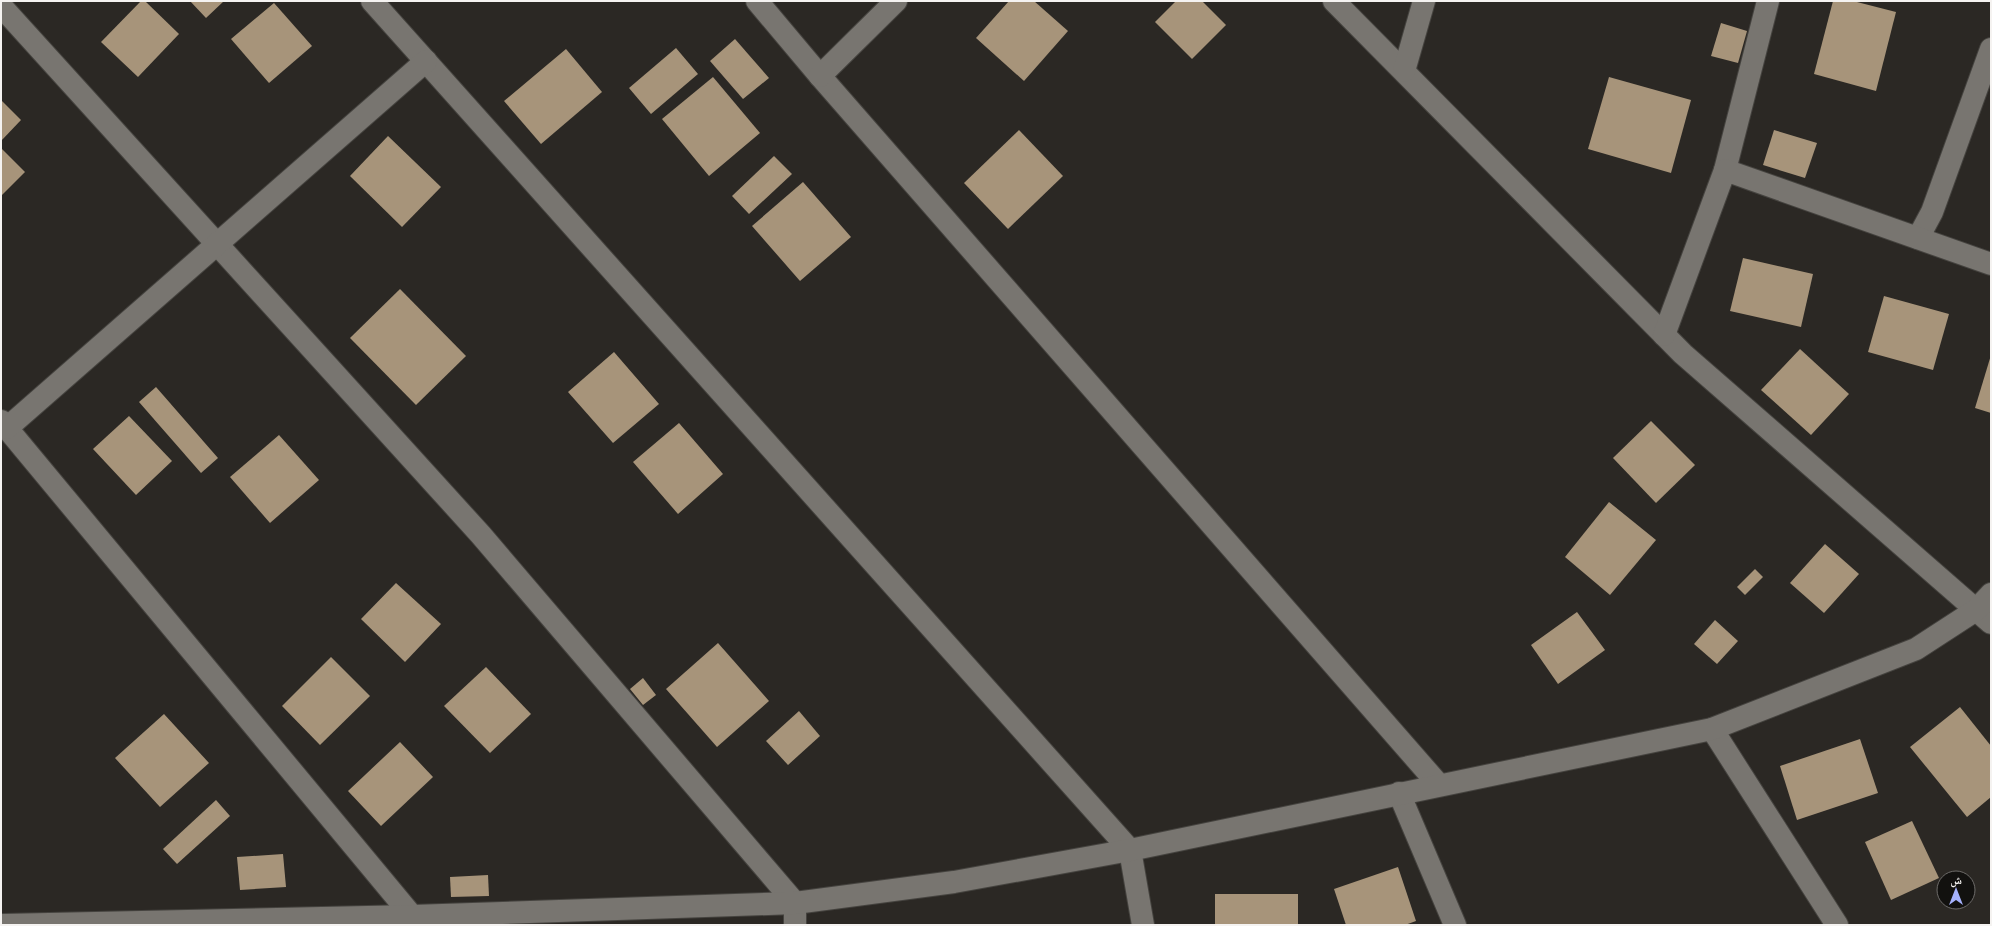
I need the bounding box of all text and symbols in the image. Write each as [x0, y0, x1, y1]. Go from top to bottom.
north arrow [1936, 870, 1976, 910]
text: ش [1950, 874, 1962, 888]

